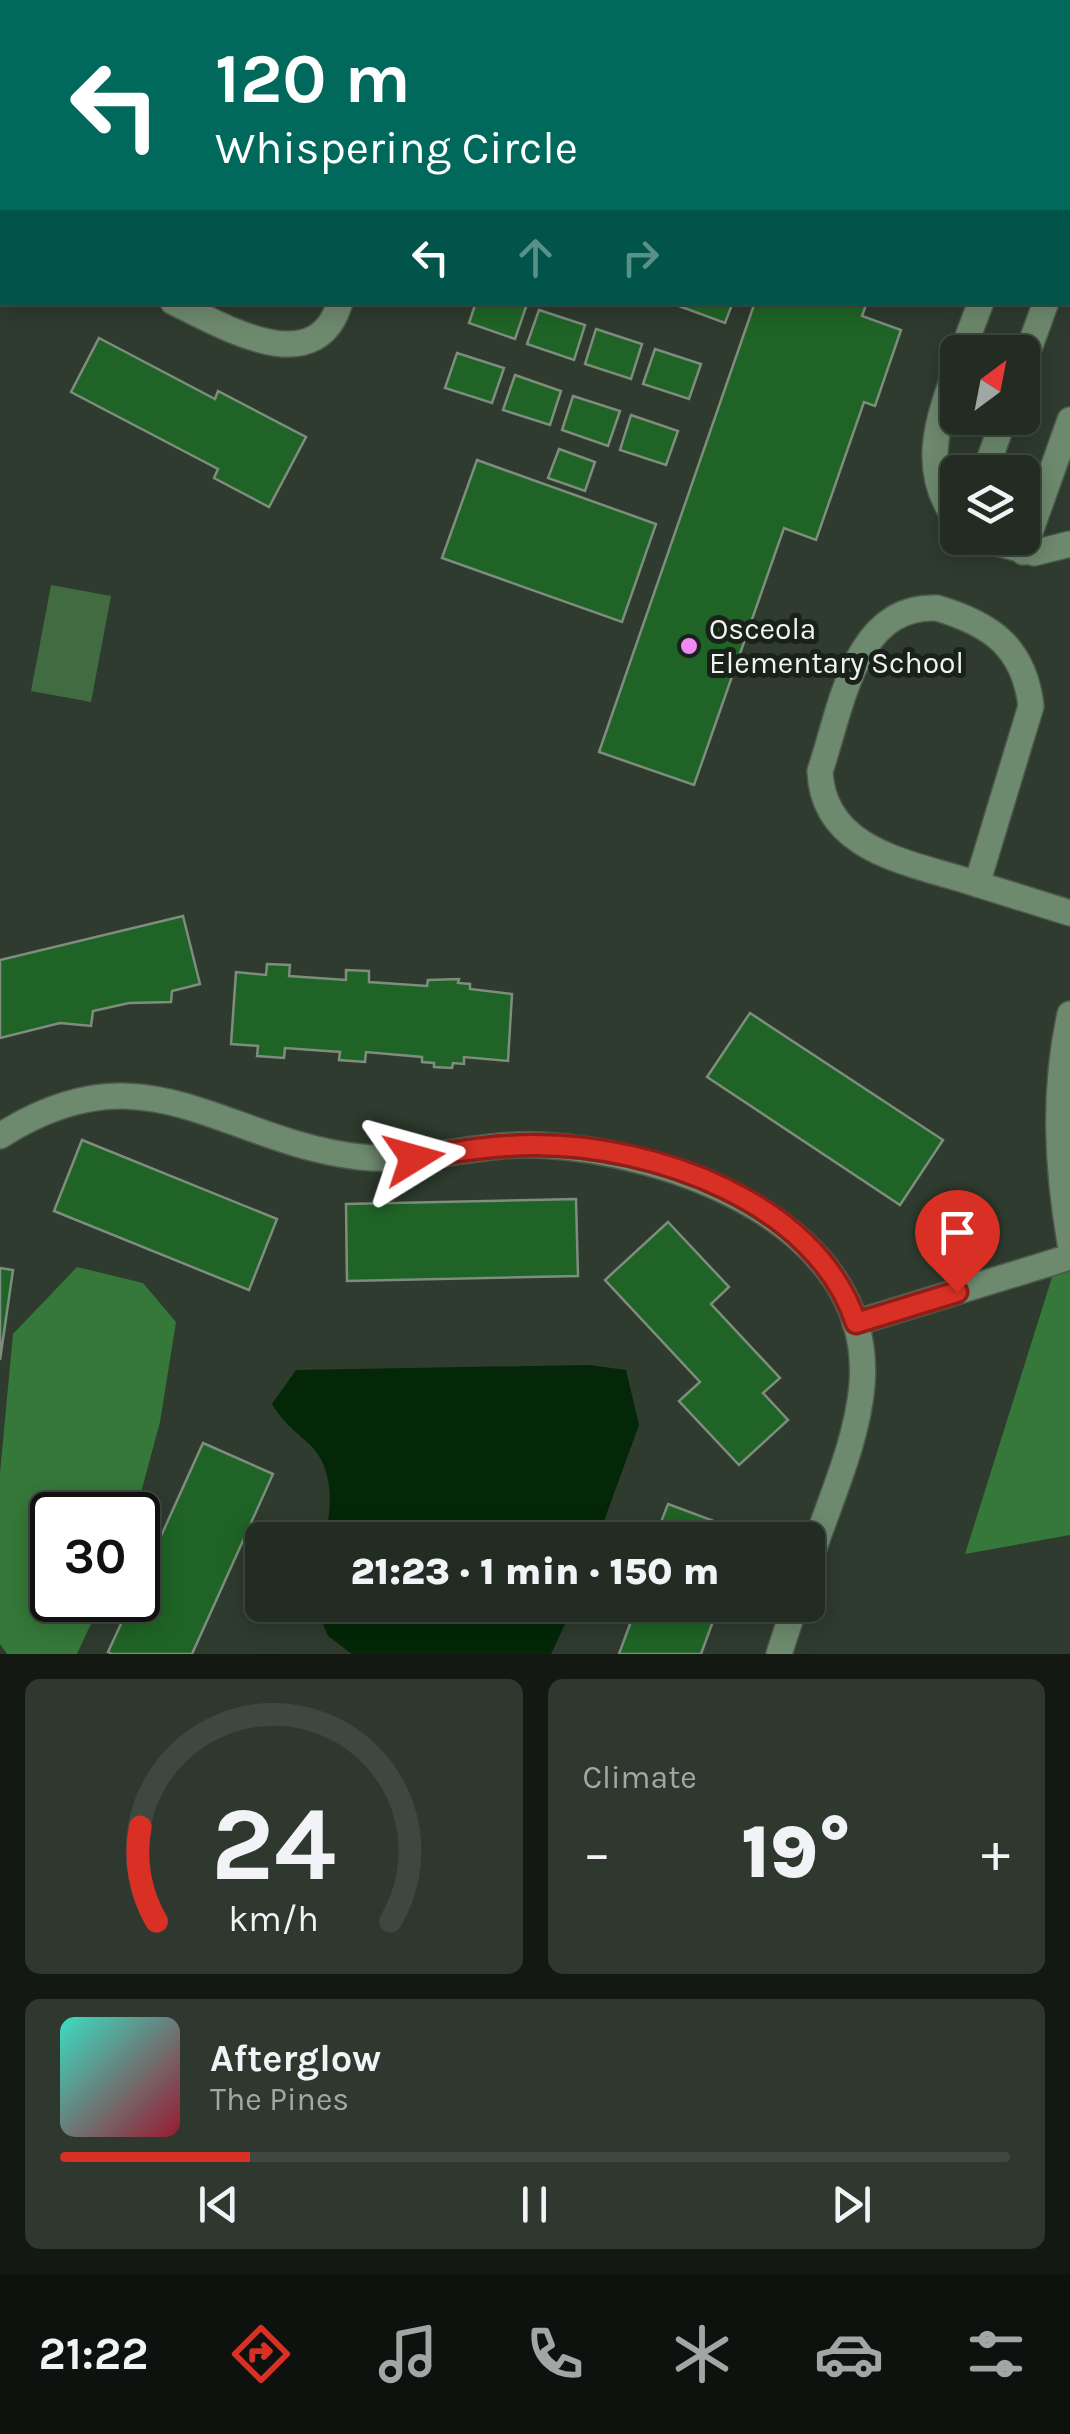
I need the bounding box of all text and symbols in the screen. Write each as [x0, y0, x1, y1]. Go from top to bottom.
text: 120 m [215, 38, 411, 120]
icon: left [50, 40, 180, 170]
text: Whispering Circle [215, 122, 578, 174]
icon: left [403, 230, 458, 285]
icon: ahead [508, 230, 563, 285]
icon: right [613, 230, 668, 285]
north arrow [940, 335, 1040, 435]
map controls [940, 335, 1040, 555]
button: layers [940, 455, 1040, 555]
place label: Osceola Elementary School [709, 611, 964, 681]
marker: Osceola Elementary School [678, 635, 700, 657]
position arrow [362, 1106, 466, 1210]
pin [915, 1190, 1000, 1293]
icon: arrive [930, 1205, 985, 1260]
speed limit sign: 30 [30, 1492, 160, 1622]
text: 21:23 · 1 min · 150 m [351, 1549, 719, 1594]
text: Climate [583, 1759, 697, 1796]
text: 24 [211, 1784, 336, 1905]
text: 19° [741, 1808, 851, 1896]
text: − [583, 1821, 611, 1885]
text: + [981, 1821, 1010, 1885]
text: km/h [228, 1898, 319, 1940]
text: Afterglow [210, 2036, 381, 2081]
text: The Pines [210, 2081, 349, 2118]
icon: previous [191, 2177, 246, 2232]
icon: pause [507, 2177, 562, 2232]
icon: next [824, 2177, 879, 2232]
icon: directions [226, 2319, 296, 2389]
icon: music [373, 2319, 443, 2389]
icon: phone [520, 2319, 590, 2389]
icon: climate [667, 2319, 737, 2389]
icon: car [814, 2319, 884, 2389]
icon: filters [961, 2319, 1031, 2389]
text: 21:22 [39, 2328, 148, 2380]

